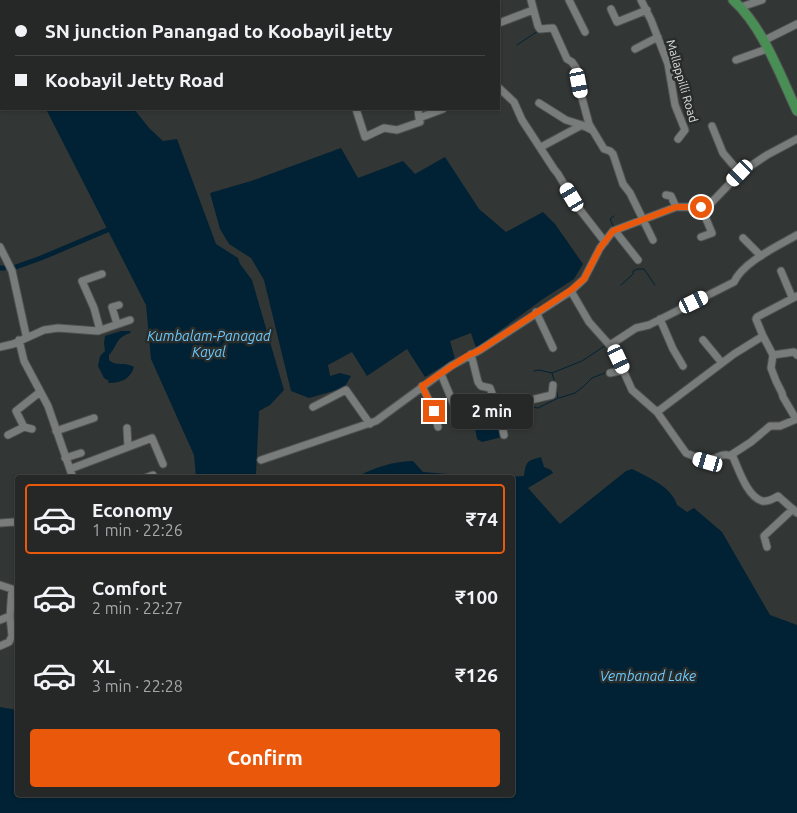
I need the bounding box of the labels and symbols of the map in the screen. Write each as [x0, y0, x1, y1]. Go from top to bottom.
street label: Mallappilli Road [664, 38, 701, 124]
car [568, 67, 589, 99]
car [724, 157, 755, 189]
car [557, 180, 586, 214]
route start [690, 196, 712, 218]
car [677, 289, 710, 315]
water label: Kumbalam-Panagad Kayal [147, 328, 272, 360]
car [605, 342, 632, 376]
callout: 2 min [452, 394, 534, 428]
route end [423, 400, 445, 422]
car [691, 451, 724, 473]
water label: Vembanad Lake [600, 668, 696, 684]

